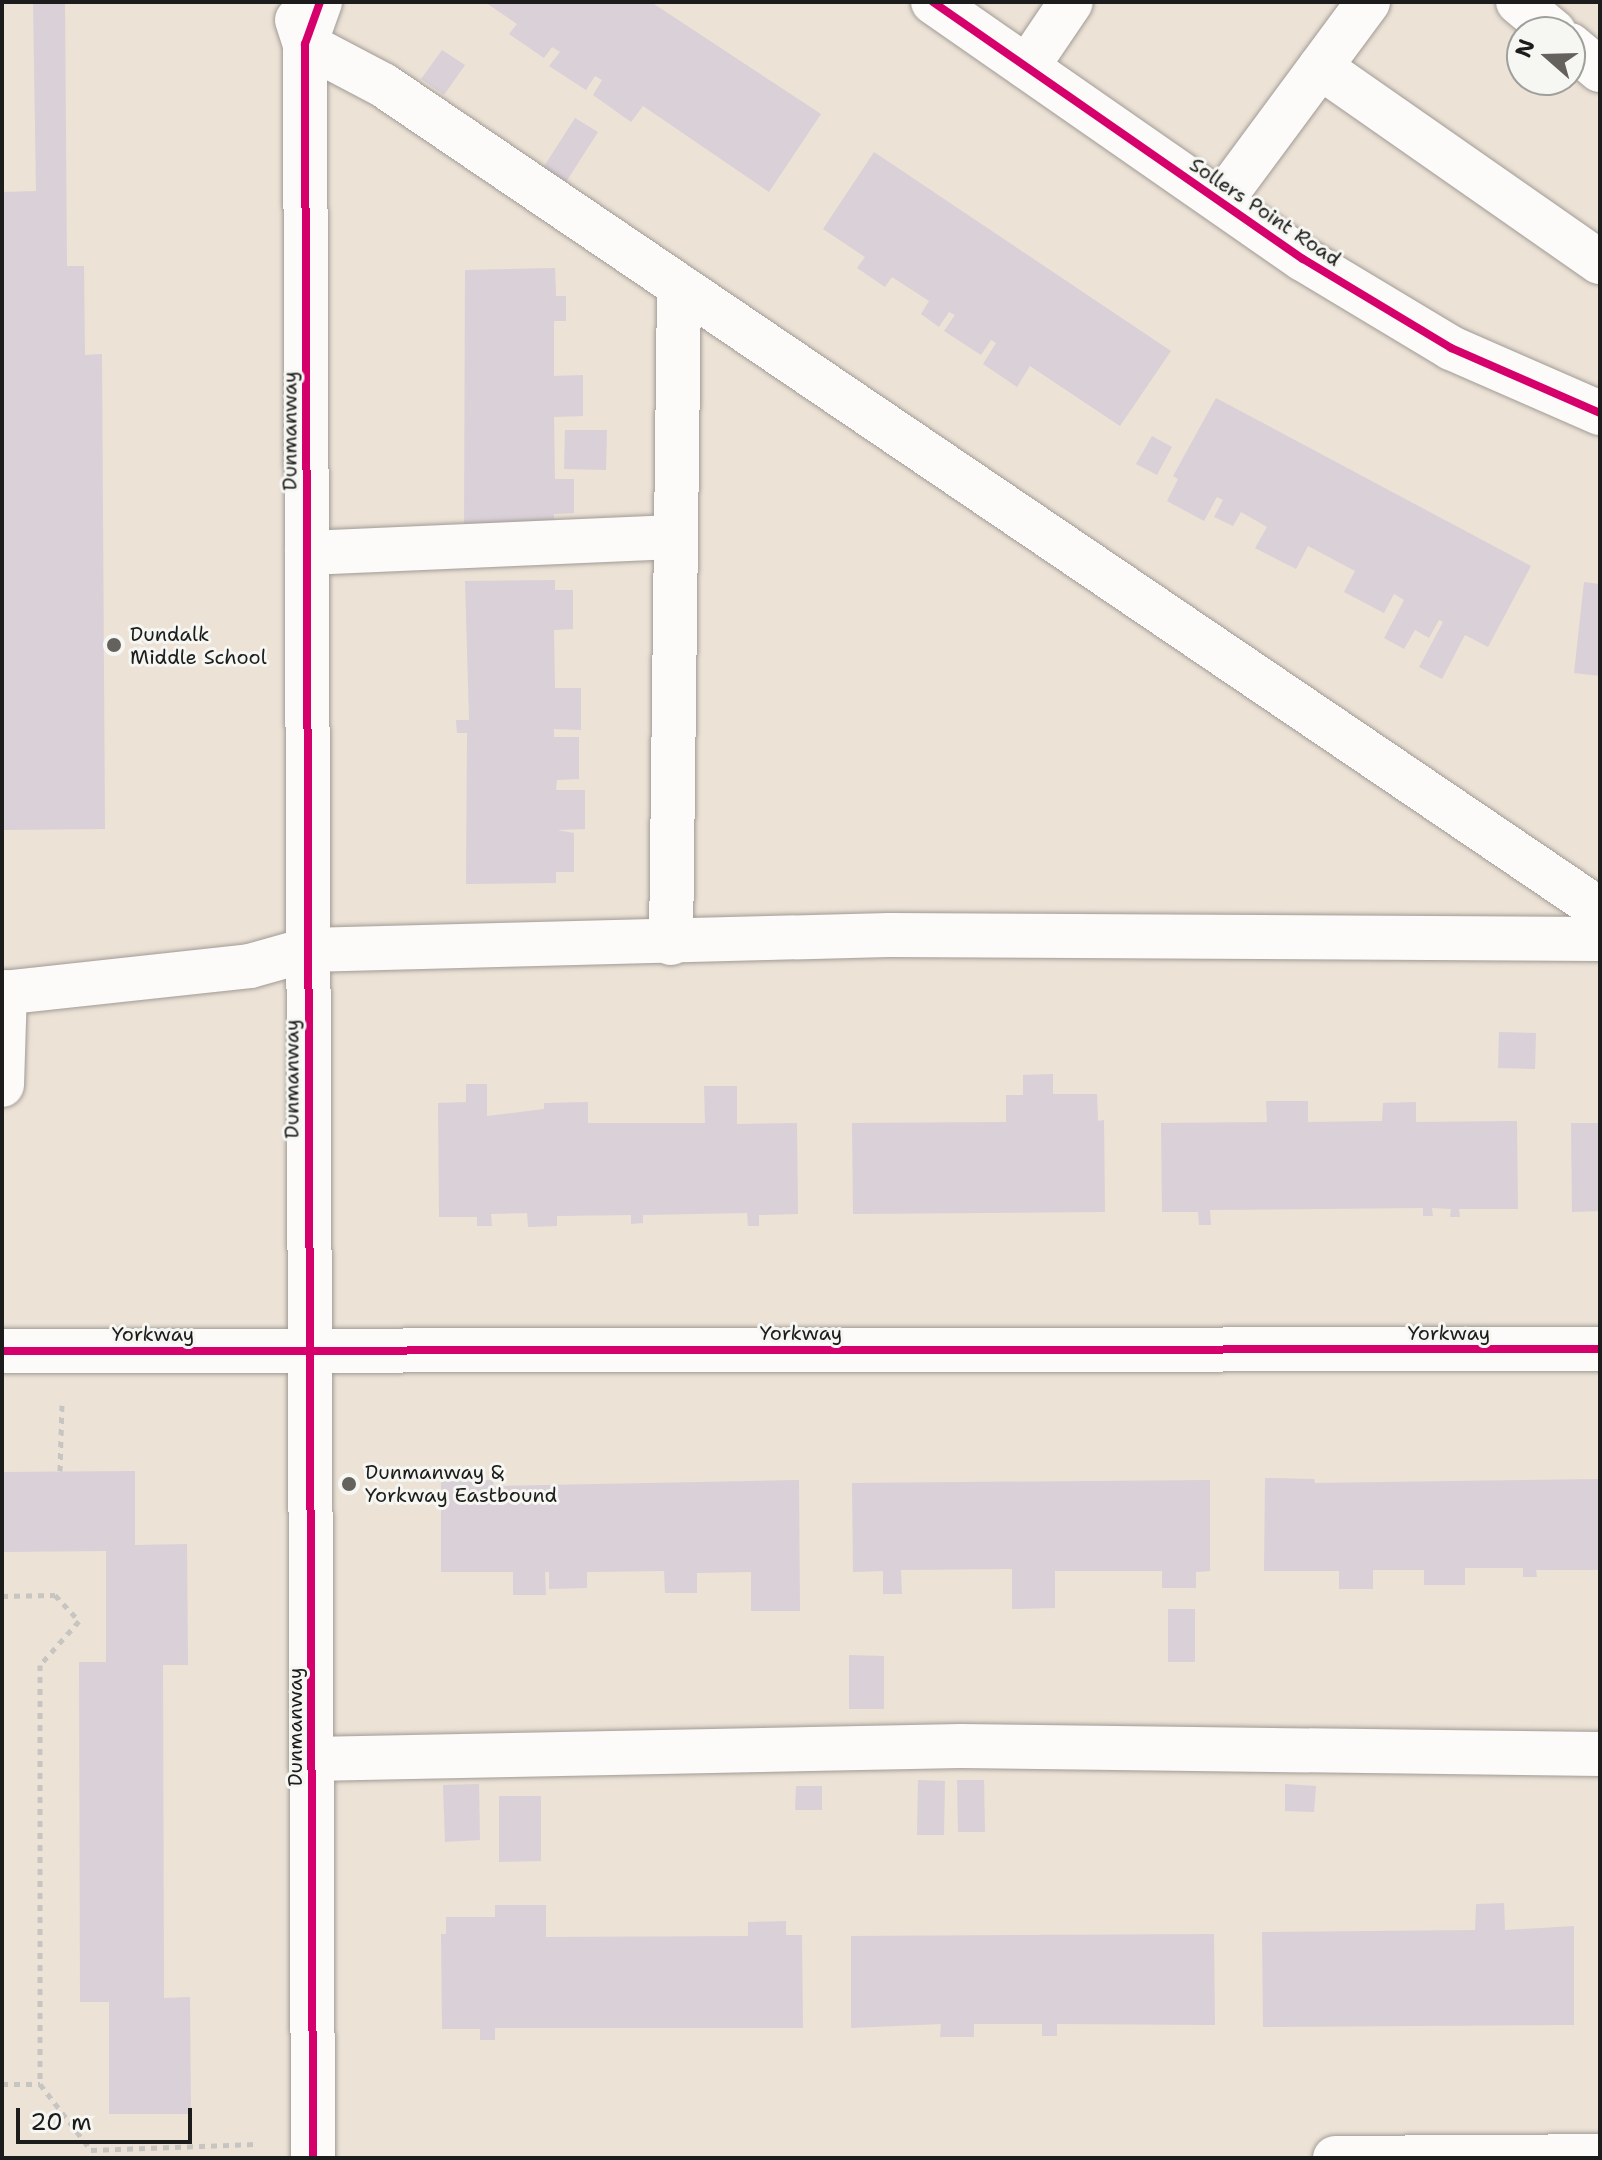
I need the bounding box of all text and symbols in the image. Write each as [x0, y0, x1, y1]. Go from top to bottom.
north arrow [1506, 16, 1586, 96]
text: N [1508, 35, 1541, 61]
street label: Sollers Point Road [1185, 153, 1345, 271]
street label: Dunmanway [278, 371, 302, 491]
place label: Dundalk Middle School [130, 622, 267, 669]
marker: Dundalk Middle School [105, 636, 123, 654]
street label: Dunmanway [280, 1019, 304, 1139]
street label: Yorkway [760, 1321, 842, 1345]
street label: Yorkway [1408, 1321, 1490, 1345]
street label: Yorkway [112, 1322, 194, 1346]
place label: Dunmanway & Yorkway Eastbound [365, 1460, 557, 1507]
marker: Dunmanway & Yorkway Eastbound [340, 1475, 358, 1493]
street label: Dunmanway [283, 1667, 307, 1787]
scale bar [20, 2092, 196, 2142]
text: 20 m [30, 2106, 92, 2138]

